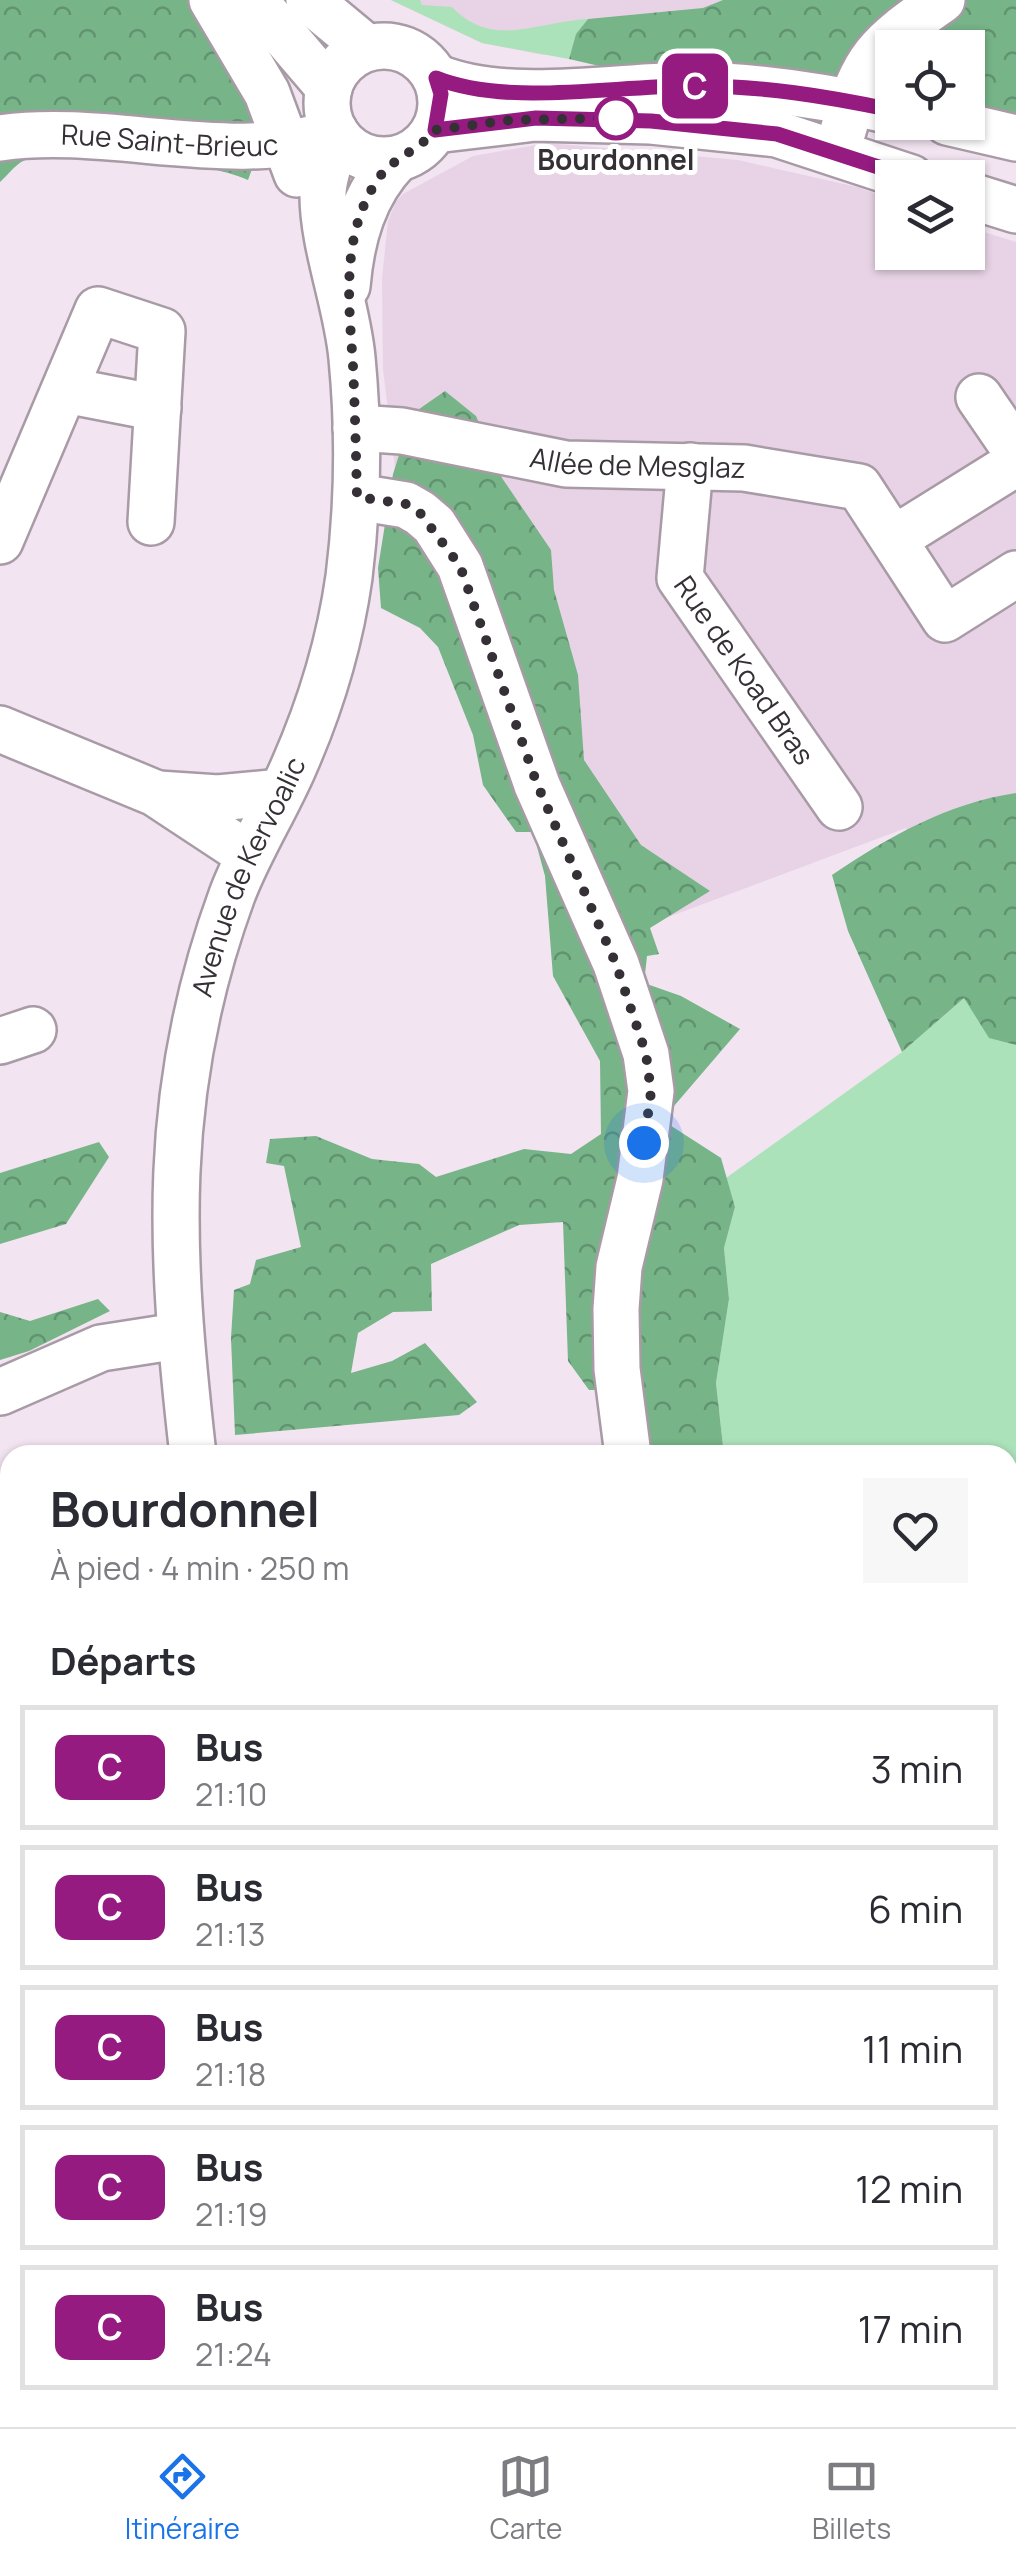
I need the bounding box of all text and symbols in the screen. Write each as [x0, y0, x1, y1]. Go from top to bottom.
map controls [875, 30, 985, 270]
button: locate [875, 30, 985, 140]
line badge: C [662, 54, 728, 118]
text: C [682, 62, 708, 110]
marker: Bourdonnel [595, 97, 637, 139]
street label: Rue Saint-Brieuc [60, 115, 280, 164]
place label: Bourdonnel [537, 140, 695, 178]
button: layers [875, 160, 985, 270]
street label: Allée de Mesglaz [527, 437, 746, 486]
street label: Rue de Koad Bras [666, 568, 824, 772]
street label: Avenue de Kervoalic [182, 751, 314, 1000]
your location [619, 1118, 669, 1168]
text: Bourdonnel [50, 1476, 320, 1541]
button: heart [863, 1478, 968, 1583]
text: À pied · 4 min · 250 m [50, 1546, 350, 1590]
text: Départs [50, 1634, 196, 1686]
text: Bus [195, 1720, 263, 1772]
text: 3 min [871, 1742, 963, 1794]
text: C [97, 1743, 123, 1791]
text: 21:10 [195, 1772, 267, 1816]
text: Bus [195, 1860, 263, 1912]
text: 6 min [868, 1882, 963, 1934]
text: C [97, 1883, 123, 1931]
text: 21:13 [195, 1912, 265, 1956]
text: Bus [195, 2000, 263, 2052]
text: 11 min [862, 2022, 963, 2074]
text: C [97, 2023, 123, 2071]
text: 21:18 [195, 2052, 266, 2096]
text: Bus [195, 2140, 263, 2192]
text: 12 min [855, 2162, 963, 2214]
text: C [97, 2163, 123, 2211]
text: 21:19 [195, 2192, 268, 2236]
text: Bus [195, 2280, 263, 2332]
text: 17 min [858, 2302, 963, 2354]
text: C [97, 2303, 123, 2351]
text: 21:24 [195, 2332, 272, 2376]
tab: Itinéraire [125, 2449, 240, 2547]
tab: Carte [490, 2449, 562, 2547]
tab: Billets [812, 2449, 891, 2547]

